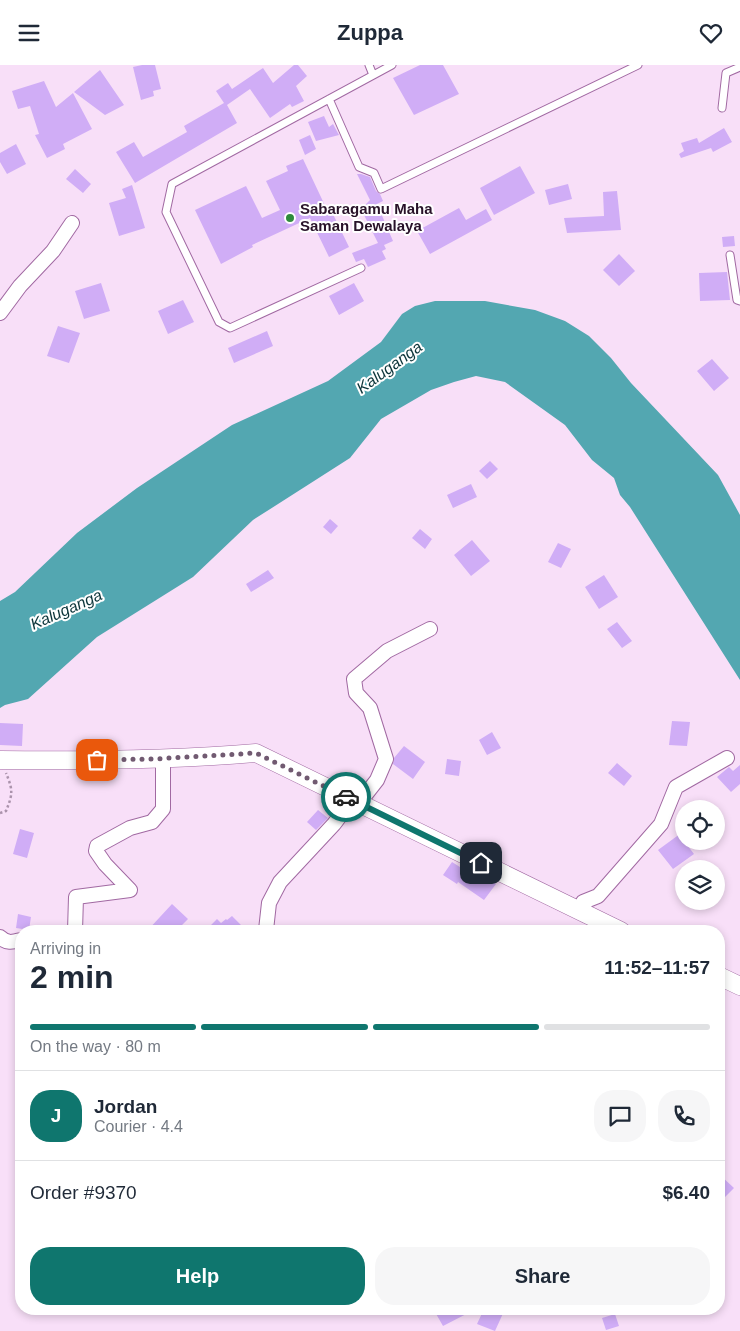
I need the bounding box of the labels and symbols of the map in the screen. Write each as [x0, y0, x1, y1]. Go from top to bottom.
place label: Sabaragamu Maha Saman Dewalaya [300, 200, 433, 234]
marker: Sabaragamu Maha Saman Dewalaya [284, 212, 296, 224]
water label: Kaluganga [353, 338, 425, 397]
water label: Kaluganga [28, 586, 105, 633]
pin [76, 739, 118, 781]
courier [321, 772, 371, 822]
pin [460, 842, 502, 884]

